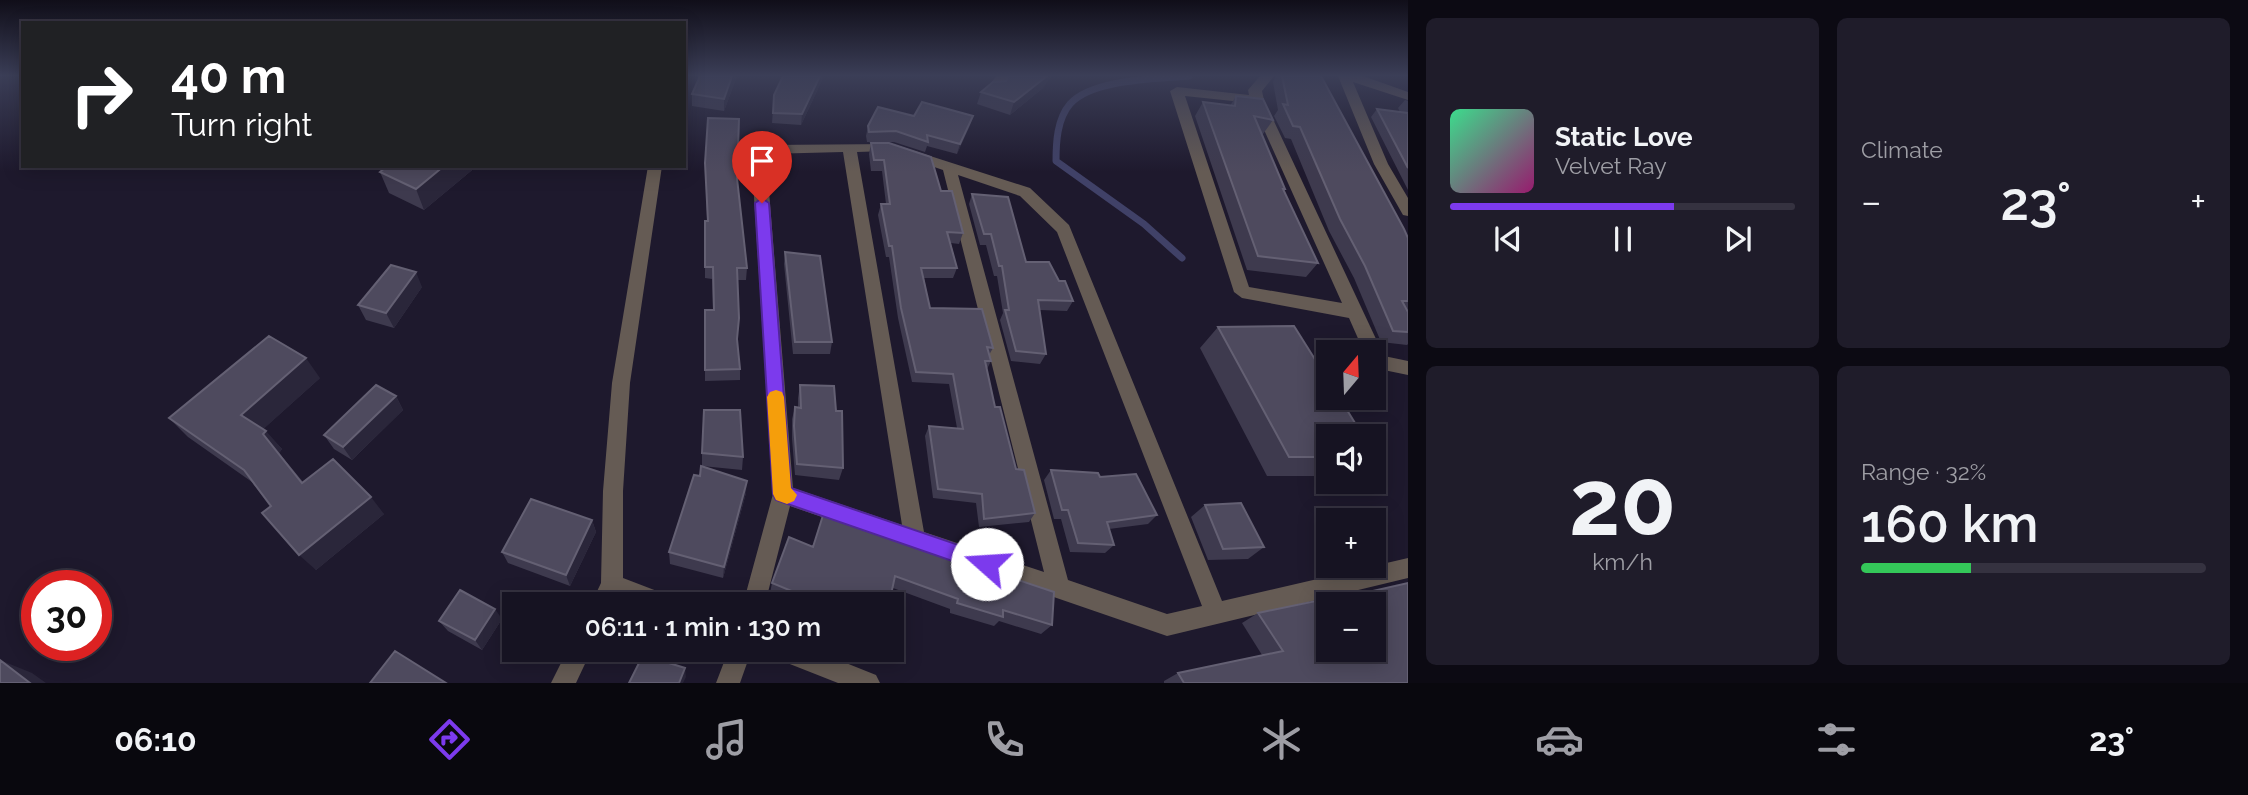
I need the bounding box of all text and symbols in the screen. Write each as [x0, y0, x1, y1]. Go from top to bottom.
text: 40 m [171, 47, 286, 104]
icon: right [56, 49, 147, 140]
text: Turn right [171, 106, 312, 143]
text: Static Love [1555, 122, 1693, 152]
pin [732, 131, 792, 203]
text: Climate [1861, 136, 1943, 163]
icon: arrive [743, 142, 781, 180]
text: Velvet Ray [1555, 152, 1667, 179]
text: 23° [2001, 171, 2071, 232]
text: − [1861, 179, 1881, 224]
text: + [2190, 179, 2206, 224]
icon: previous [1489, 220, 1527, 258]
icon: pause [1604, 220, 1642, 258]
icon: next [1719, 220, 1757, 258]
north arrow [1316, 340, 1386, 410]
map controls [1316, 340, 1386, 662]
button: sound [1316, 424, 1386, 494]
text: 20 [1569, 449, 1676, 556]
text: Range · 32% [1861, 458, 1986, 485]
text: 160 km [1861, 493, 2039, 554]
button: + [1316, 508, 1386, 578]
position arrow [950, 527, 1024, 601]
text: km/h [1592, 548, 1653, 575]
speed limit sign: 30 [21, 570, 112, 661]
button: − [1316, 592, 1386, 662]
text: 06:11 · 1 min · 130 m [585, 612, 821, 642]
icon: directions [425, 715, 474, 764]
icon: music [702, 715, 751, 764]
icon: phone [980, 715, 1029, 764]
icon: climate [1257, 715, 1306, 764]
icon: car [1535, 715, 1584, 764]
icon: filters [1812, 715, 1861, 764]
text: 06:10 [114, 721, 197, 758]
text: 23° [2089, 721, 2134, 758]

